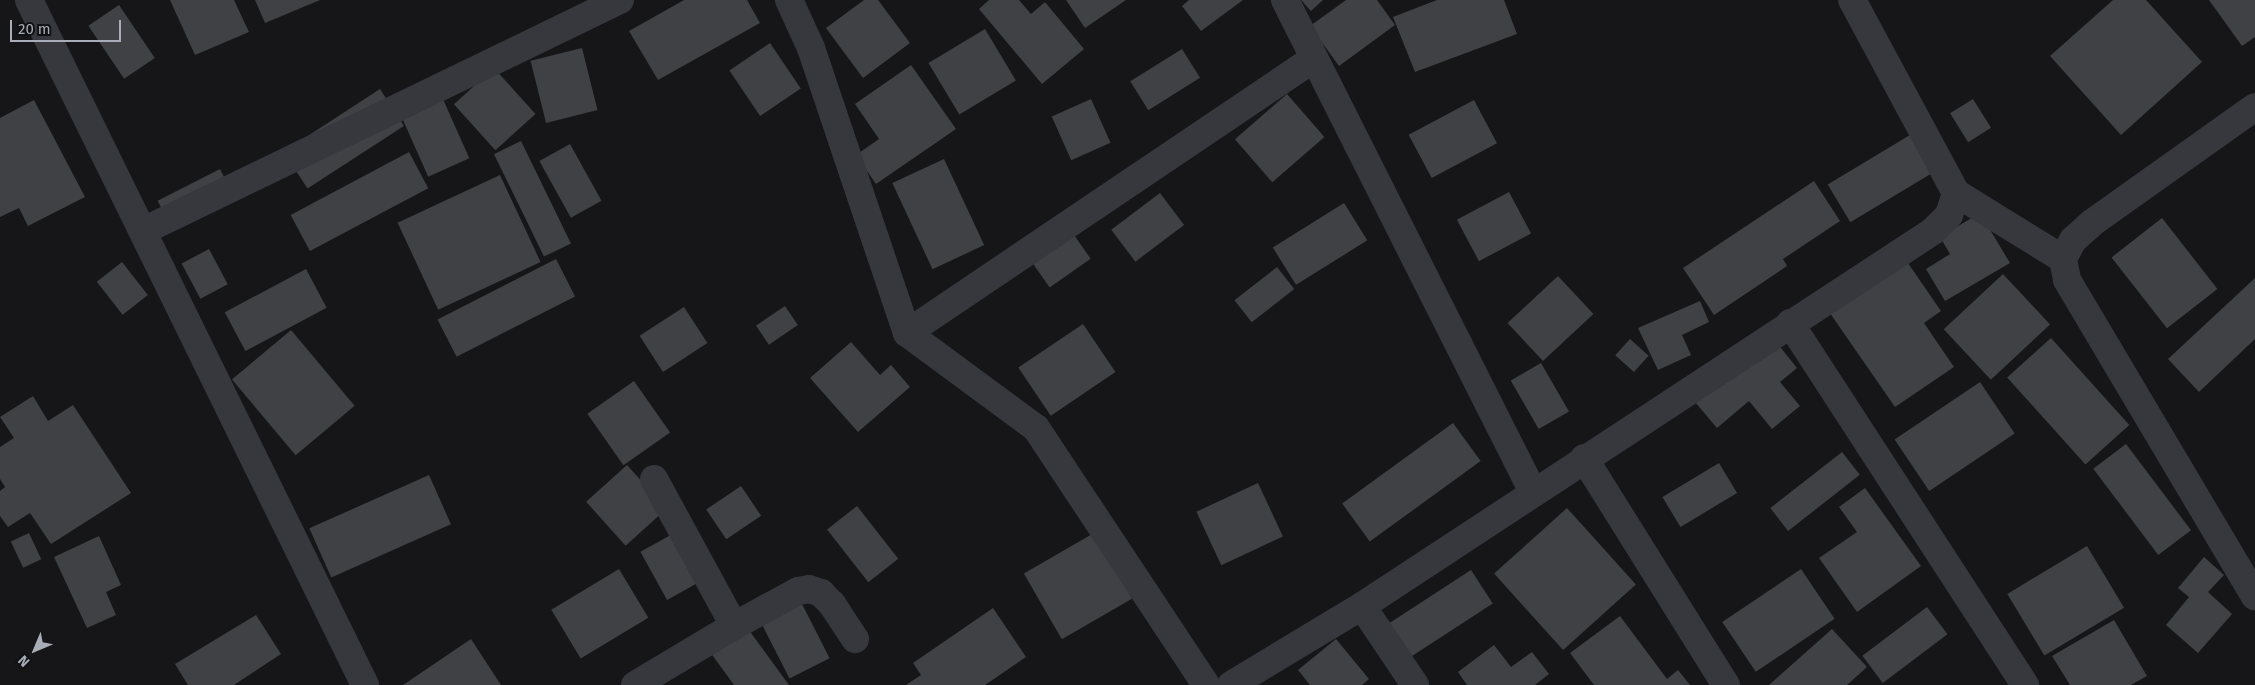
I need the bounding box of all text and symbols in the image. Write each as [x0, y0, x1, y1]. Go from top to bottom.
scale bar [12, 10, 124, 42]
text: 20 m [18, 20, 51, 38]
north arrow [10, 625, 60, 675]
text: N [15, 652, 33, 670]

